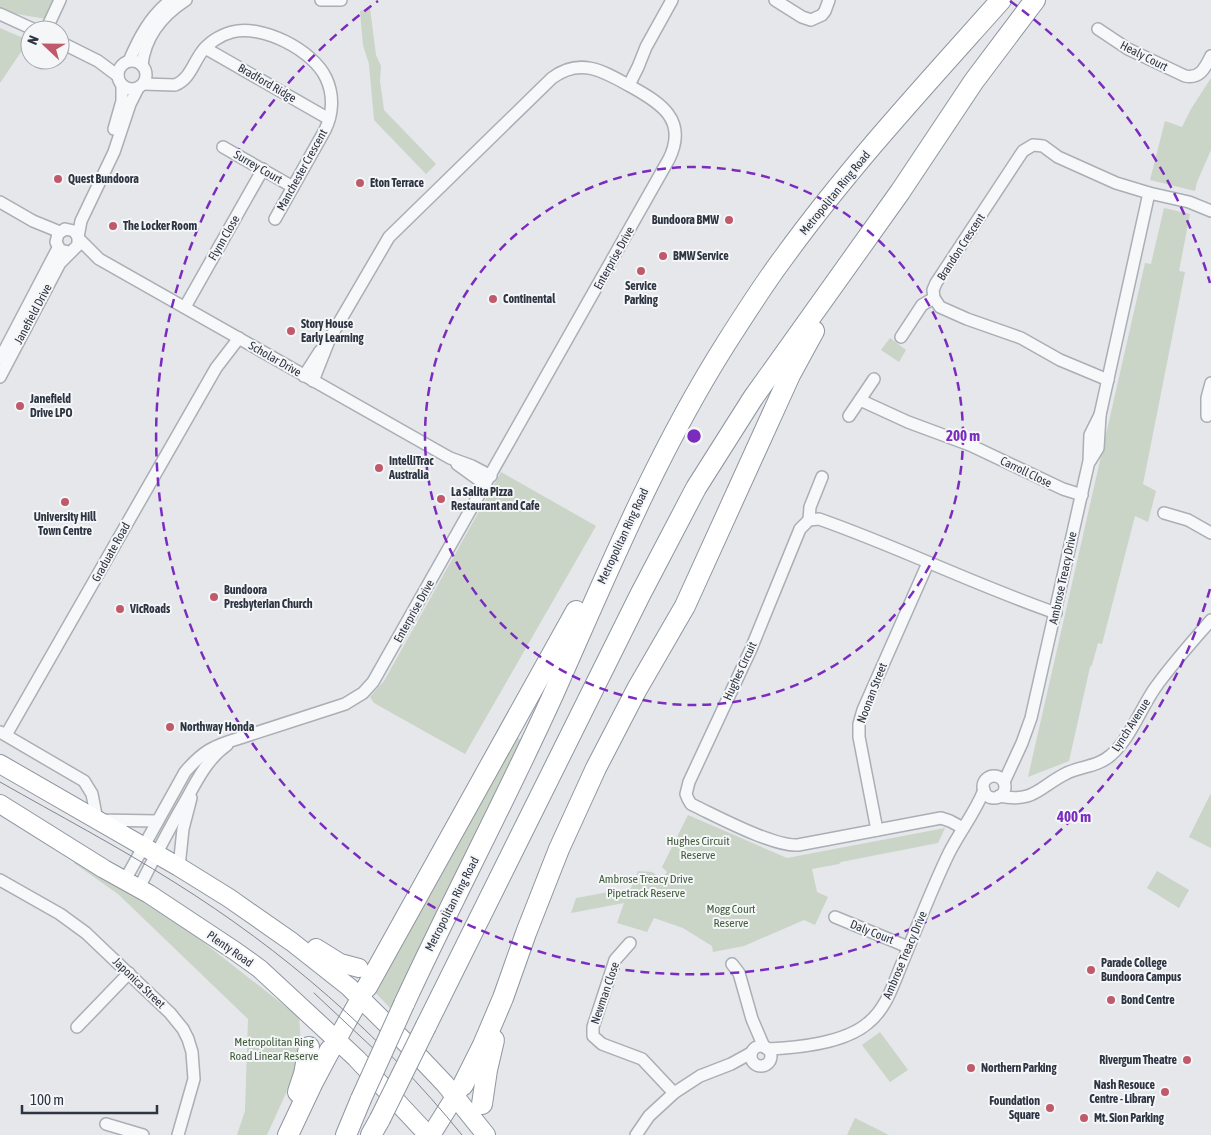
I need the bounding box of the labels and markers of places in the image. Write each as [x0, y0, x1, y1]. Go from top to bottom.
place label: Quest Bundoora [68, 172, 139, 186]
marker: Quest Bundoora [52, 173, 64, 185]
place label: Eton Terrace [370, 176, 424, 190]
marker: Eton Terrace [354, 177, 366, 189]
place label: Bundoora BMW [652, 213, 719, 227]
marker: Bundoora BMW [723, 214, 735, 226]
place label: The Locker Room [123, 219, 198, 233]
marker: The Locker Room [107, 220, 119, 232]
place label: BMW Service [673, 249, 729, 263]
marker: BMW Service [657, 250, 669, 262]
marker: Service Parking [635, 265, 647, 277]
place label: Service Parking [624, 279, 659, 307]
place label: Continental [503, 292, 556, 306]
marker: Continental [487, 293, 499, 305]
place label: Story House Early Learning [301, 317, 364, 345]
marker: Story House Early Learning [285, 325, 297, 337]
place label: Janefield Drive LPO [29, 392, 72, 420]
marker: Janefield Drive LPO [14, 400, 26, 412]
centre of rings [685, 427, 703, 445]
place label: IntelliTrac Australia [388, 454, 434, 482]
marker: IntelliTrac Australia [373, 462, 385, 474]
place label: La Salita Pizza Restaurant and Cafe [451, 485, 540, 513]
marker: La Salita Pizza Restaurant and Cafe [435, 493, 447, 505]
marker: University Hill Town Centre [59, 496, 71, 508]
place label: University Hill Town Centre [34, 510, 97, 538]
place label: Bundoora Presbyterian Church [224, 583, 313, 611]
marker: Bundoora Presbyterian Church [208, 591, 220, 603]
place label: VicRoads [129, 602, 171, 616]
marker: VicRoads [114, 603, 126, 615]
place label: Northway Honda [180, 720, 255, 734]
marker: Northway Honda [164, 721, 176, 733]
place label: Parade College Bundoora Campus [1101, 956, 1182, 984]
marker: Parade College Bundoora Campus [1085, 964, 1097, 976]
place label: Bond Centre [1121, 993, 1175, 1007]
marker: Bond Centre [1105, 994, 1117, 1006]
place label: Rivergum Theatre [1099, 1053, 1178, 1067]
marker: Rivergum Theatre [1181, 1054, 1193, 1066]
place label: Northern Parking [981, 1061, 1057, 1075]
marker: Northern Parking [965, 1062, 977, 1074]
place label: Nash Resouce Centre - Library [1089, 1078, 1156, 1106]
marker: Nash Resouce Centre - Library [1159, 1086, 1171, 1098]
place label: Foundation Square [989, 1094, 1041, 1122]
marker: Foundation Square [1044, 1102, 1056, 1114]
place label: Mt. Sion Parking [1094, 1111, 1165, 1125]
marker: Mt. Sion Parking [1078, 1112, 1090, 1124]

